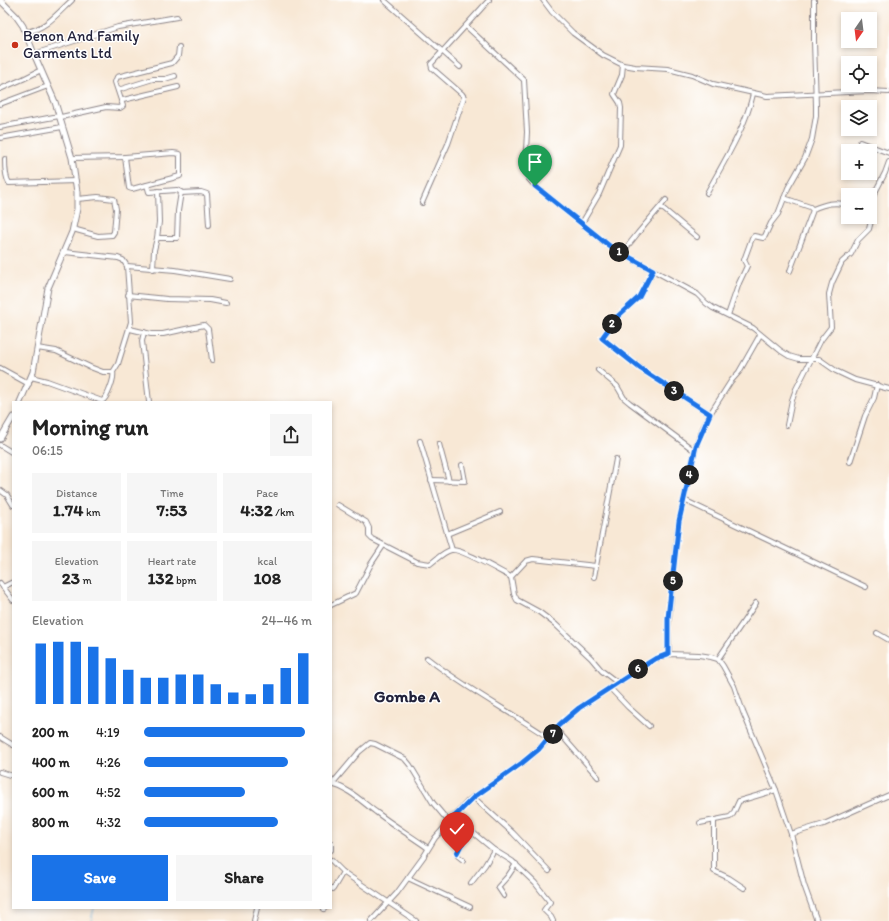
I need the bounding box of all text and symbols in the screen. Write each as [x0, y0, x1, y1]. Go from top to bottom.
north arrow [841, 12, 877, 48]
map controls [841, 12, 877, 224]
place label: Benon And Family Garments Ltd [23, 27, 139, 62]
marker: Benon And Family Garments Ltd [10, 40, 20, 50]
button: locate [841, 56, 877, 92]
button: layers [841, 100, 877, 136]
button: + [841, 144, 877, 180]
pin [518, 145, 552, 186]
icon: arrive [524, 151, 546, 173]
button: − [841, 188, 877, 224]
pin: 1 [609, 242, 629, 262]
text: 1 [616, 245, 622, 258]
pin: 2 [602, 314, 622, 334]
text: 2 [609, 317, 615, 330]
pin: 3 [664, 381, 684, 401]
text: 3 [671, 384, 677, 397]
text: Morning run [32, 414, 148, 441]
button: share [270, 414, 312, 456]
text: 06:15 [32, 443, 63, 458]
pin: 4 [679, 465, 699, 485]
text: 4 [686, 468, 692, 481]
text: Distance [56, 487, 97, 500]
text: Time [160, 487, 184, 500]
text: Pace [256, 487, 278, 500]
text: 1.74 [53, 500, 84, 520]
text: 7:53 [157, 500, 187, 520]
text: 4:32 [240, 500, 273, 520]
text: km [84, 506, 101, 519]
text: /km [273, 506, 294, 519]
text: Elevation [55, 555, 99, 568]
text: Heart rate [148, 555, 196, 568]
text: kcal [258, 555, 277, 568]
text: 23 [62, 568, 80, 588]
text: 132 [147, 568, 174, 588]
text: 108 [253, 568, 281, 588]
pin: 5 [663, 571, 683, 591]
text: m [80, 574, 92, 587]
text: bpm [174, 574, 196, 587]
text: 5 [670, 574, 676, 587]
text: Elevation [32, 613, 84, 628]
text: 24–46 m [262, 613, 312, 628]
pin: 6 [628, 659, 648, 679]
text: 6 [635, 662, 641, 675]
district label: Gombe A [374, 686, 440, 706]
pin: 7 [543, 724, 563, 744]
text: 200 m [32, 725, 69, 740]
text: 4:19 [96, 725, 120, 740]
text: 7 [550, 727, 556, 740]
text: 400 m [32, 755, 70, 770]
text: 4:26 [96, 755, 121, 770]
text: 600 m [32, 785, 69, 800]
text: 4:52 [96, 785, 121, 800]
pin [440, 812, 474, 853]
text: 800 m [32, 815, 69, 830]
text: 4:32 [96, 815, 121, 830]
icon: check [446, 818, 468, 840]
button: Save [32, 855, 168, 901]
button: Share [176, 855, 312, 901]

